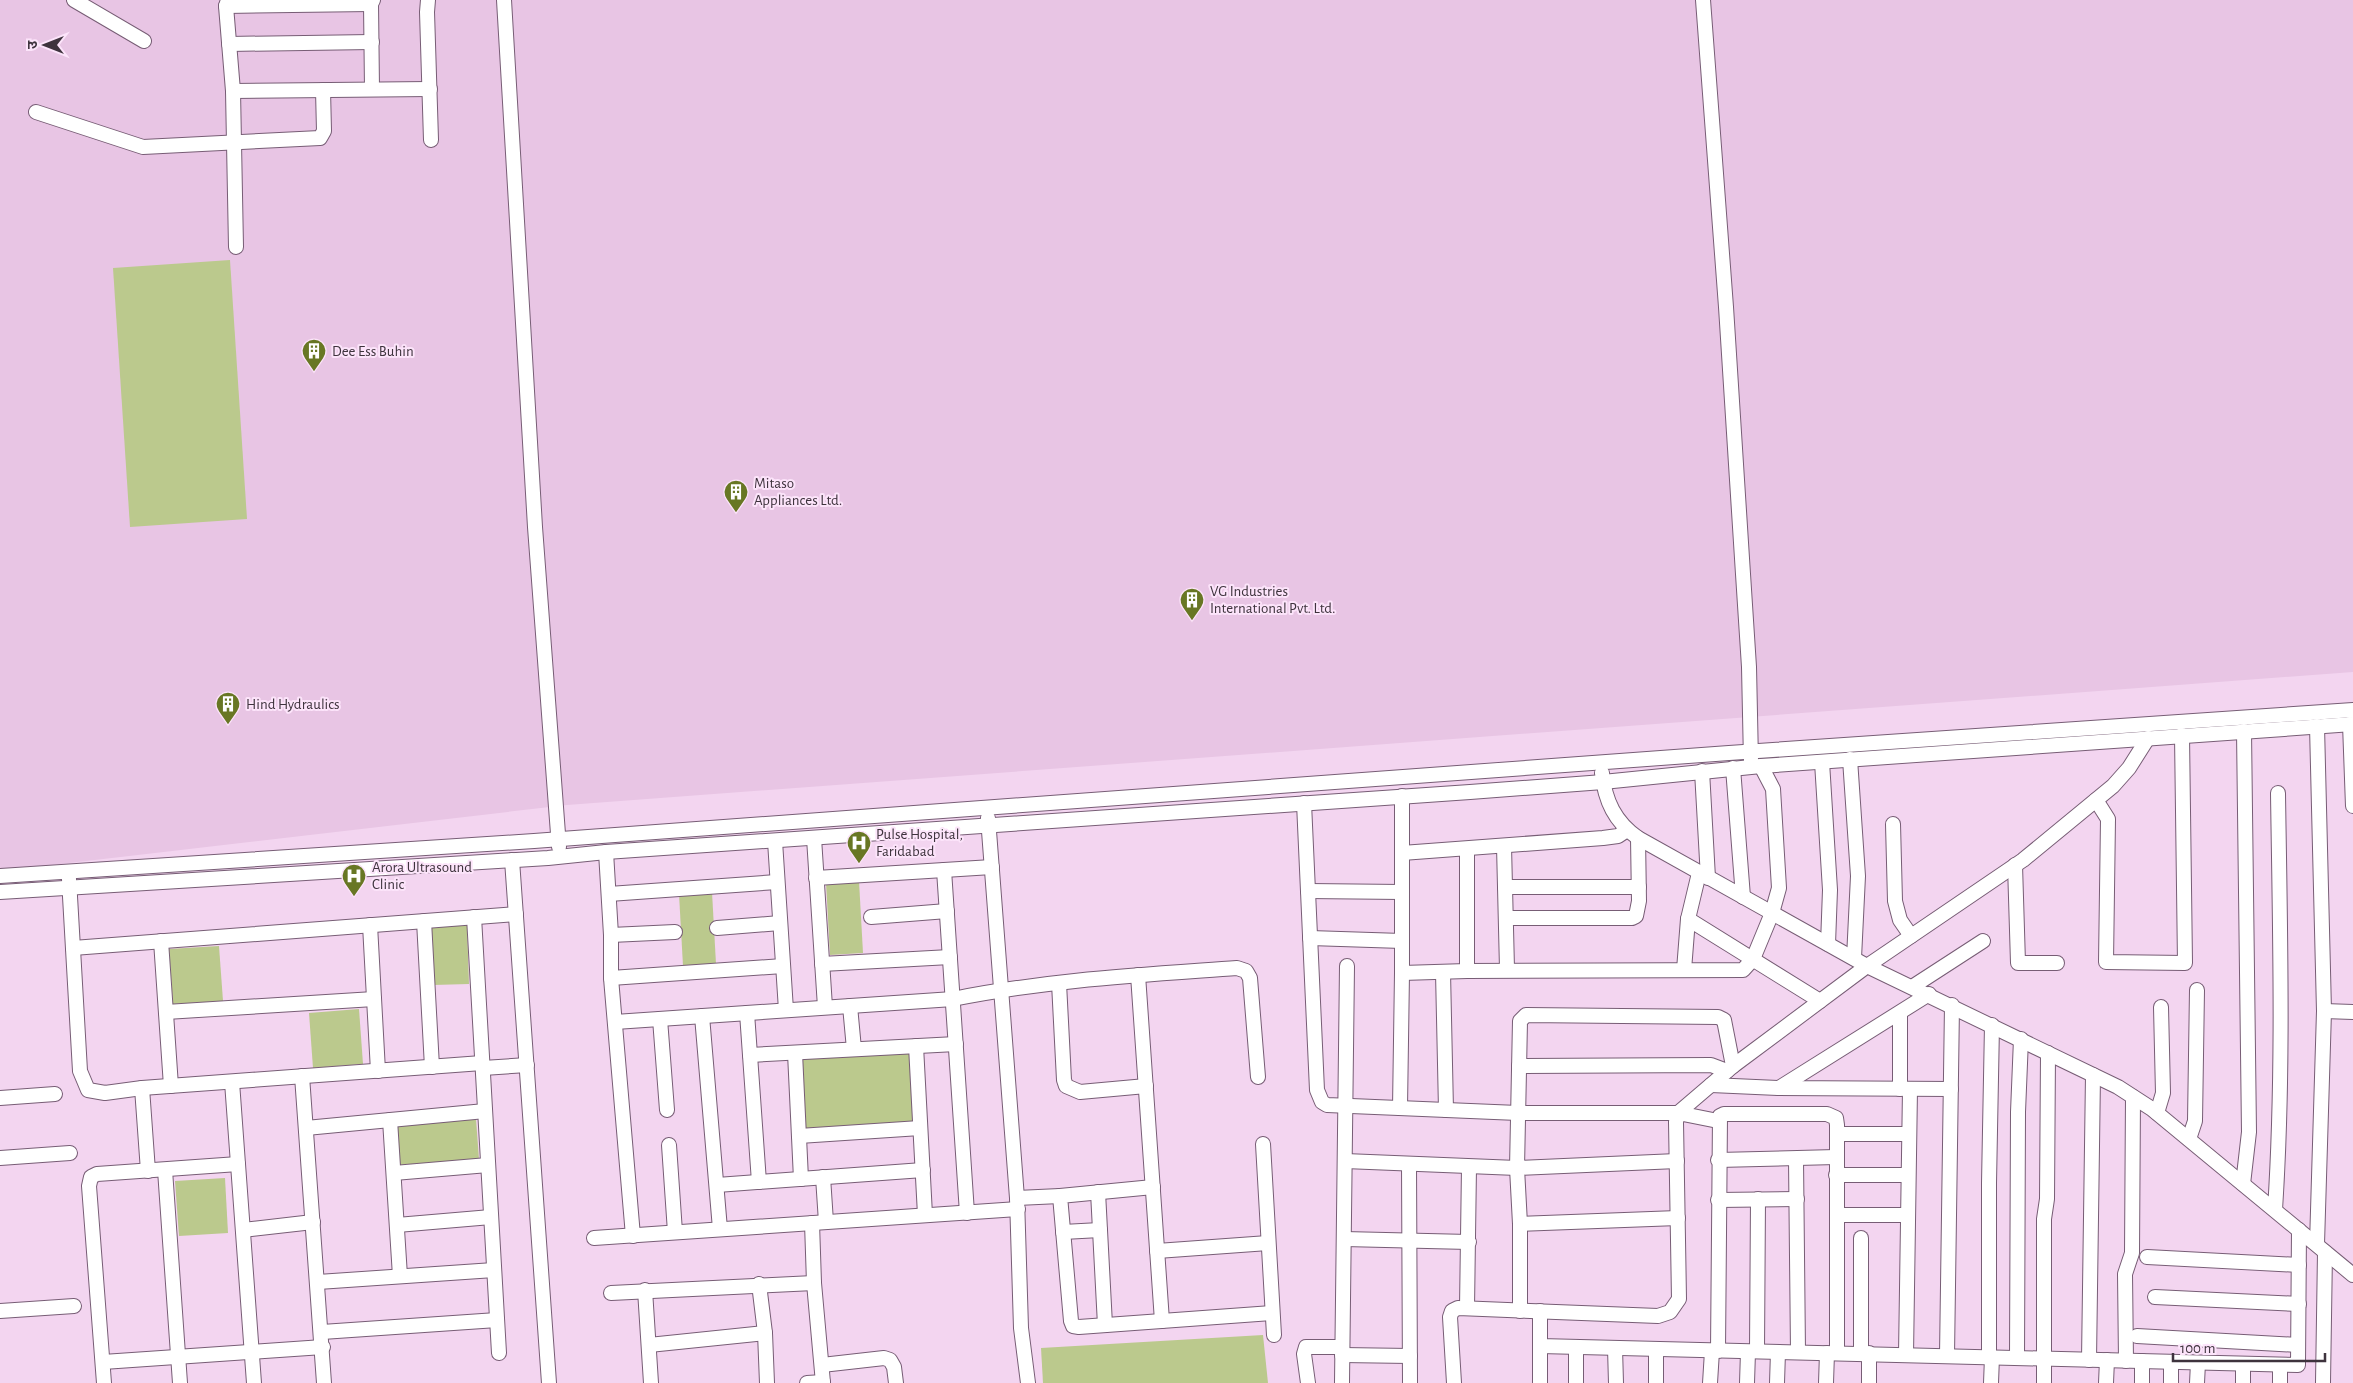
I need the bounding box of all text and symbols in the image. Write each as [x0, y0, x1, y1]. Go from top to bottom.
north arrow [20, 20, 70, 70]
text: उ [26, 40, 40, 49]
building icon: Dee Ess Buhin [301, 338, 327, 372]
place label: Dee Ess Buhin [332, 344, 414, 359]
place label: Mitaso Appliances Ltd. [754, 476, 842, 508]
building icon: Mitaso Appliances Ltd. [723, 479, 749, 513]
place label: VG Industries International Pvt. Ltd. [1210, 584, 1335, 616]
building icon: VG Industries International Pvt. Ltd. [1179, 587, 1205, 621]
building icon: Hind Hydraulics [215, 691, 241, 725]
place label: Hind Hydraulics [246, 697, 340, 712]
place label: Pulse Hospital, Faridabad [876, 827, 963, 859]
hospital icon: Pulse Hospital, Faridabad [846, 830, 872, 864]
place label: Arora Ultrasound Clinic [372, 860, 472, 892]
hospital icon: Arora Ultrasound Clinic [341, 863, 367, 897]
scale bar [2173, 1330, 2326, 1362]
text: 100 m [2180, 1341, 2215, 1356]

